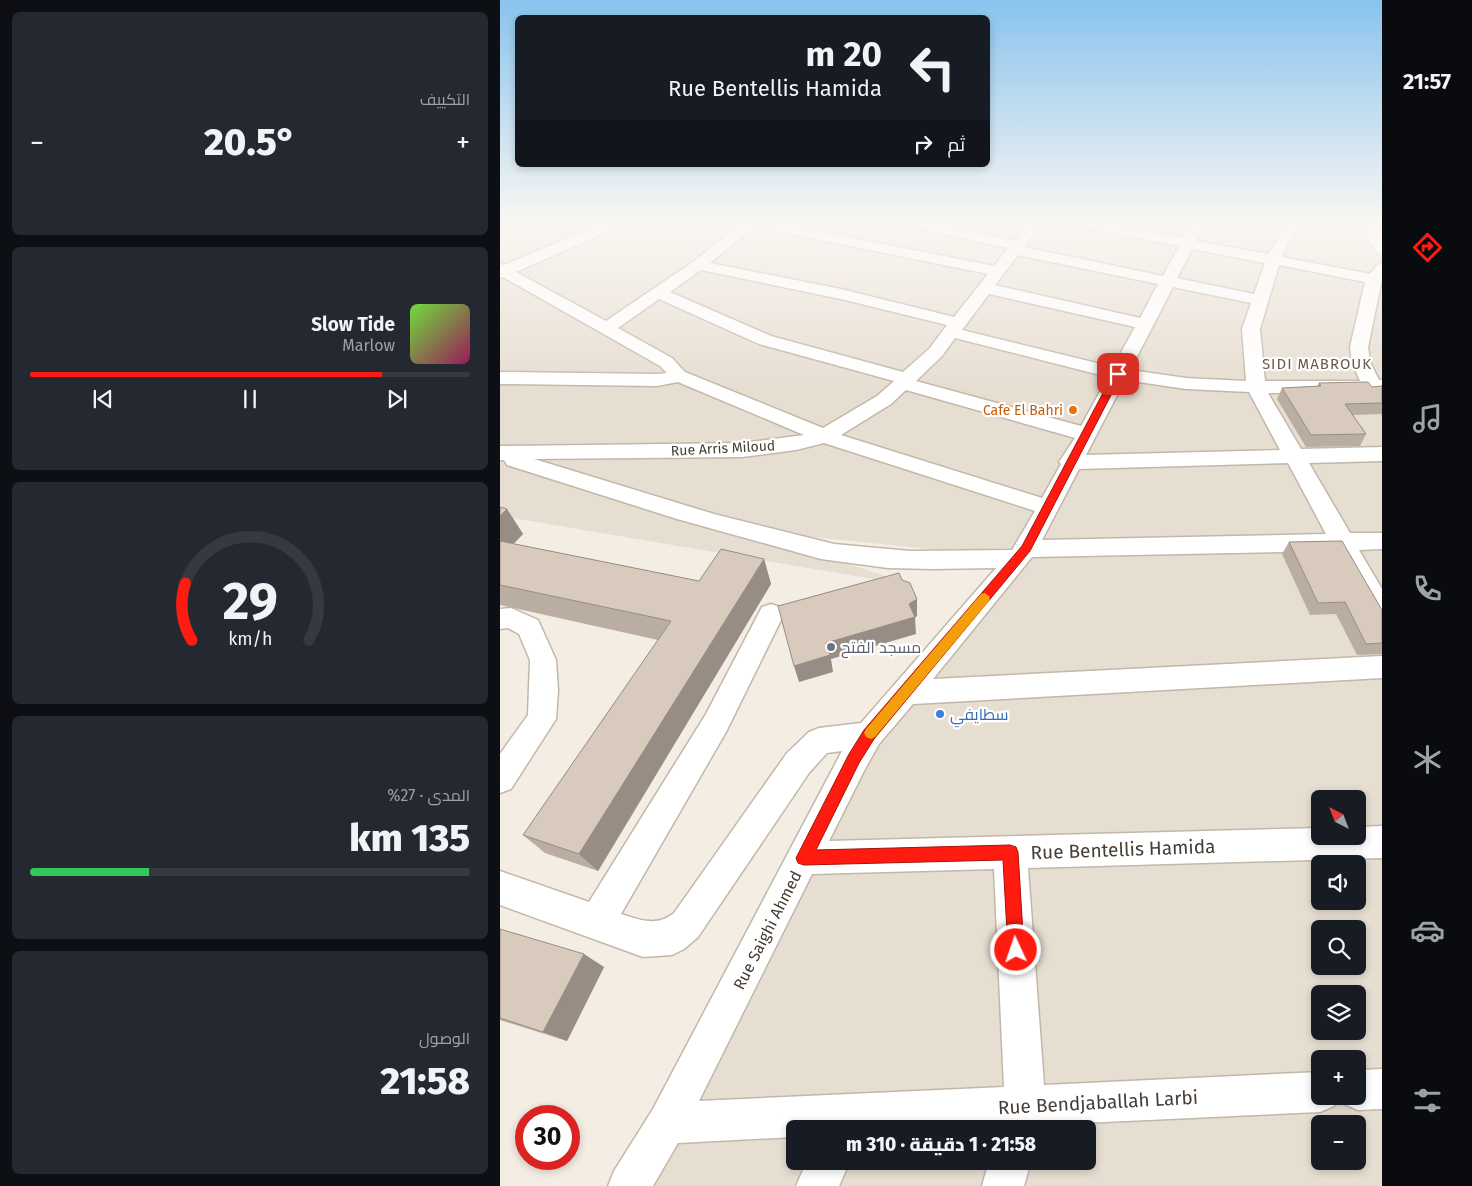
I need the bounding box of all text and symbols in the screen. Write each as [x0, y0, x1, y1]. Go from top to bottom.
text: 20 m [806, 33, 882, 75]
icon: left [900, 35, 965, 100]
text: 21:57 [1403, 68, 1451, 95]
text: Rue Bentellis Hamida [668, 75, 882, 102]
text: التكييف [420, 90, 470, 109]
text: 20.5° [204, 119, 296, 165]
text: − [30, 126, 44, 159]
text: + [456, 126, 470, 159]
icon: right [909, 130, 937, 158]
text: ثم [947, 133, 965, 156]
icon: directions [1410, 230, 1445, 265]
text: Slow Tide [311, 313, 395, 336]
text: Marlow [342, 336, 395, 355]
pin [1097, 353, 1139, 395]
district label: SIDI MABROUK [1262, 355, 1372, 373]
icon: arrive [1104, 360, 1132, 388]
icon: previous [89, 385, 117, 413]
icon: pause [236, 385, 264, 413]
icon: next [383, 385, 411, 413]
icon: music [1410, 401, 1445, 436]
place label: Cafe El Bahri [983, 402, 1063, 419]
marker: Cafe El Bahri [1067, 404, 1079, 416]
street label: Rue Arris Miloud [670, 437, 776, 460]
text: 29 [222, 570, 278, 633]
icon: phone [1410, 571, 1445, 606]
text: km/h [228, 628, 272, 650]
place label: مسجد الفتح [841, 638, 921, 659]
marker: مسجد الفتح [825, 641, 837, 653]
place label: سطايفي [950, 705, 1009, 728]
marker: سطايفي [934, 708, 946, 720]
icon: climate [1410, 742, 1445, 777]
text: المدى · 27% [387, 786, 470, 805]
north arrow [1311, 790, 1366, 845]
map controls [1311, 790, 1366, 1170]
text: 135 km [349, 815, 470, 861]
street label: Rue Bentellis Hamida [1030, 835, 1216, 864]
button: sound [1311, 855, 1366, 910]
street label: Rue Saighi Ahmed [729, 868, 806, 993]
icon: car [1410, 913, 1445, 948]
button: search [1311, 920, 1366, 975]
position arrow [989, 923, 1041, 975]
button: layers [1311, 985, 1366, 1040]
text: الوصول [419, 1029, 470, 1048]
button: + [1311, 1050, 1366, 1105]
text: 21:58 [380, 1058, 470, 1104]
icon: filters [1410, 1083, 1445, 1118]
street label: Rue Bendjaballah Larbi [997, 1086, 1199, 1119]
speed limit sign: 30 [515, 1105, 580, 1170]
button: − [1311, 1115, 1366, 1170]
text: 21:58 · 1 دقيقة · 310 m [846, 1133, 1036, 1156]

